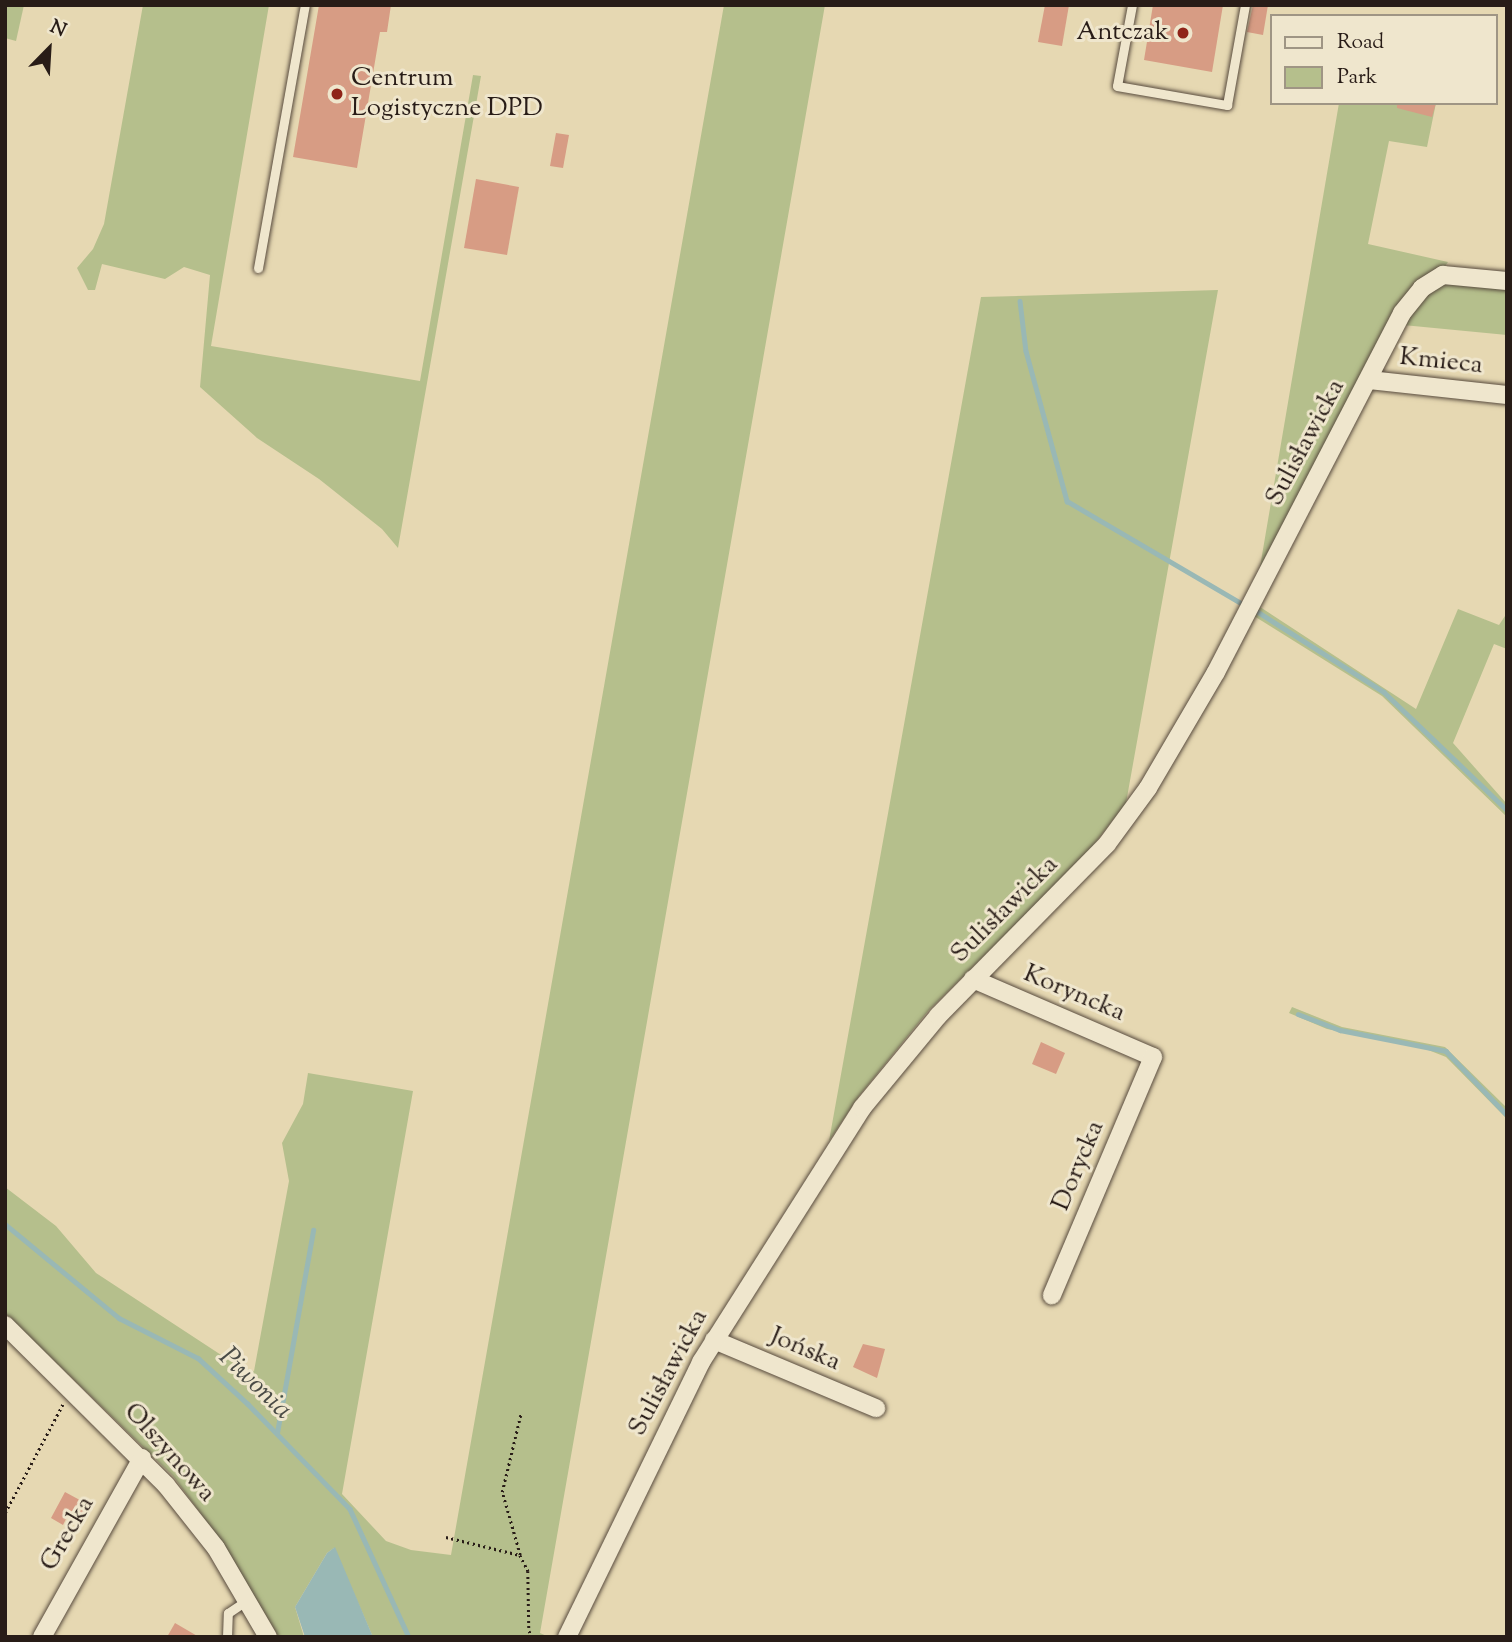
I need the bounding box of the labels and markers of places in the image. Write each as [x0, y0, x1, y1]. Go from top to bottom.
place label: Antczak [1076, 17, 1169, 49]
marker: Antczak [1175, 25, 1191, 41]
place label: Centrum Logistyczne DPD [351, 63, 543, 124]
marker: Centrum Logistyczne DPD [329, 86, 345, 102]

